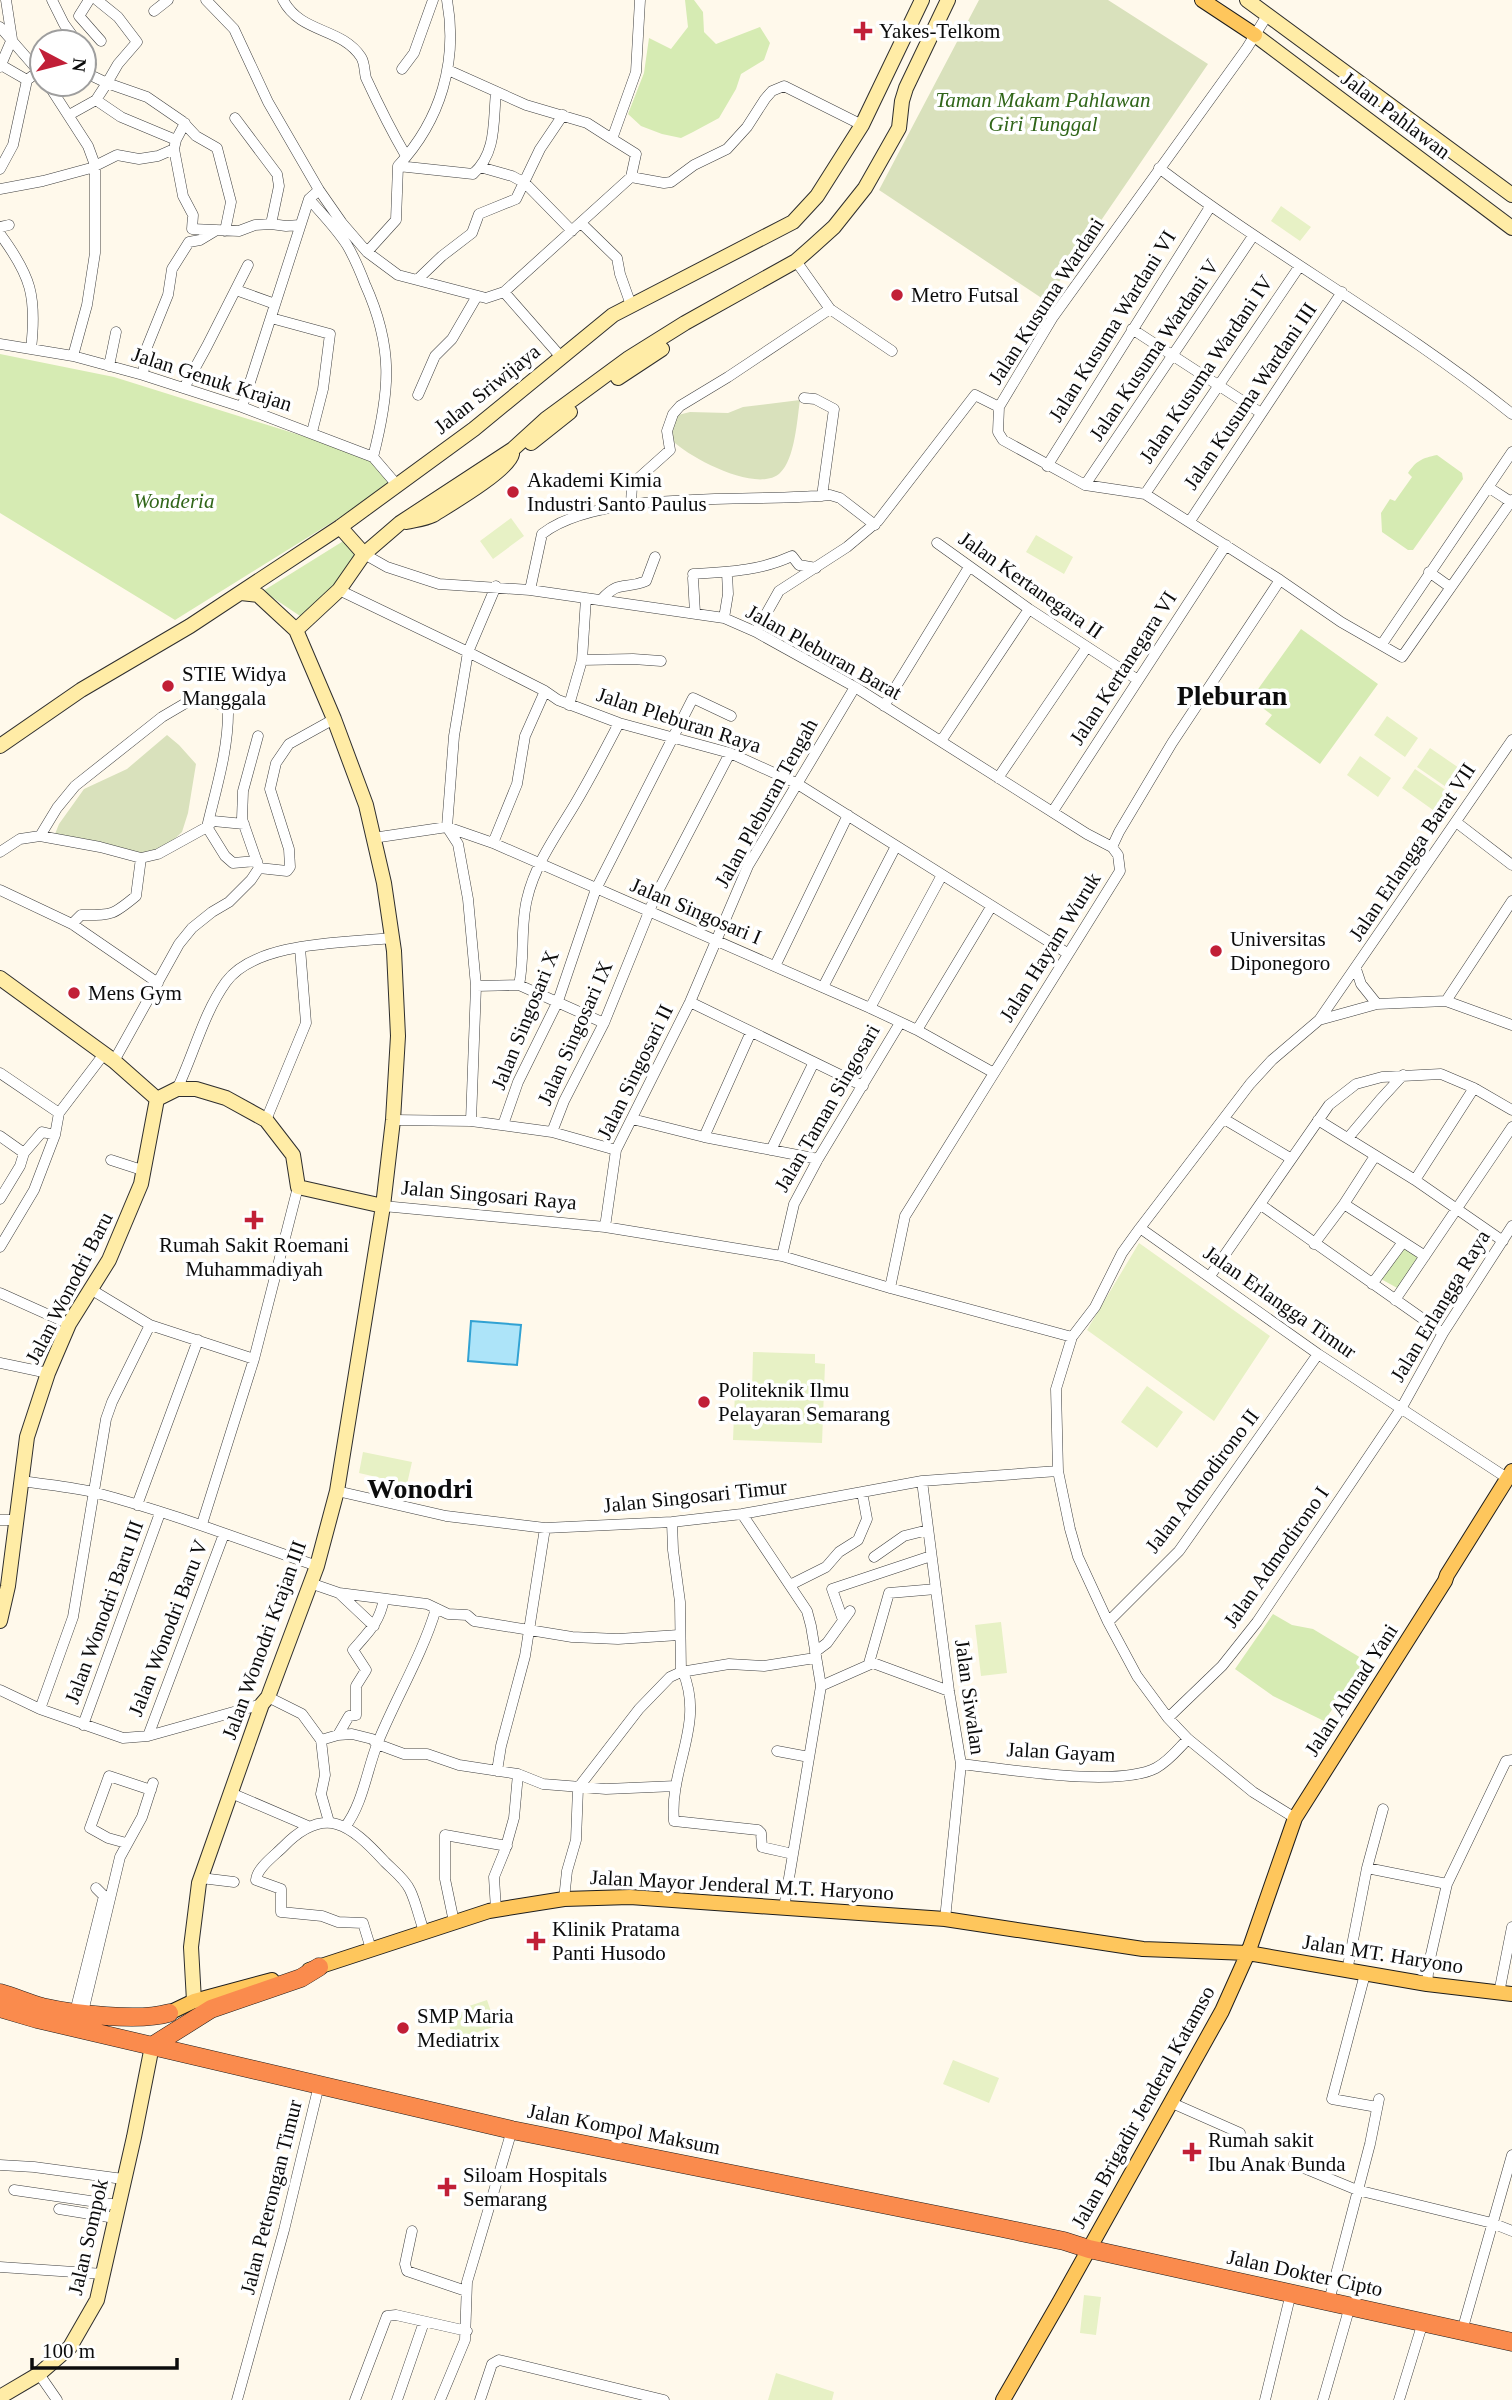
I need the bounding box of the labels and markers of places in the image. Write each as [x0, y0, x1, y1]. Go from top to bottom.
place label: Yakes-Telkom [879, 19, 1000, 43]
marker: Yakes-Telkom [853, 21, 873, 41]
place label: Metro Futsal [911, 283, 1019, 307]
marker: Metro Futsal [889, 287, 905, 303]
place label: Akademi Kimia Industri Santo Paulus [527, 468, 707, 516]
marker: Akademi Kimia Industri Santo Paulus [505, 484, 521, 500]
place label: STIE Widya Manggala [182, 662, 287, 710]
marker: STIE Widya Manggala [160, 678, 176, 694]
place label: Universitas Diponegoro [1230, 927, 1330, 975]
marker: Universitas Diponegoro [1208, 943, 1224, 959]
place label: Mens Gym [88, 981, 182, 1005]
marker: Mens Gym [66, 985, 82, 1001]
marker: Rumah Sakit Roemani Muhammadiyah [244, 1210, 264, 1230]
place label: Rumah Sakit Roemani Muhammadiyah [159, 1233, 349, 1281]
place label: Politeknik Ilmu Pelayaran Semarang [718, 1378, 891, 1426]
marker: Politeknik Ilmu Pelayaran Semarang [696, 1394, 712, 1410]
place label: Klinik Pratama Panti Husodo [552, 1917, 680, 1965]
marker: Klinik Pratama Panti Husodo [526, 1931, 546, 1951]
place label: SMP Maria Mediatrix [417, 2004, 514, 2052]
marker: SMP Maria Mediatrix [395, 2020, 411, 2036]
place label: Rumah sakit Ibu Anak Bunda [1208, 2128, 1346, 2176]
marker: Rumah sakit Ibu Anak Bunda [1182, 2142, 1202, 2162]
place label: Siloam Hospitals Semarang [463, 2163, 607, 2211]
marker: Siloam Hospitals Semarang [437, 2177, 457, 2197]

